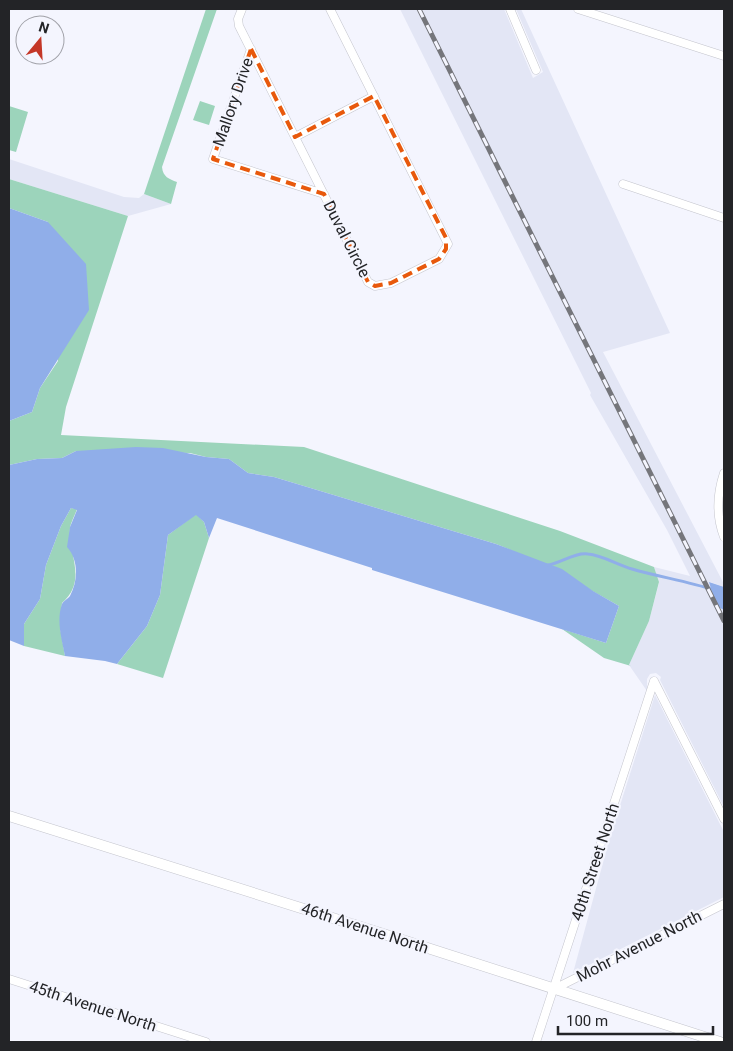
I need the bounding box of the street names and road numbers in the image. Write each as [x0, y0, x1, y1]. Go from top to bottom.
street label: Mallory Drive [209, 55, 257, 149]
street label: Duval Circle [320, 197, 374, 281]
street label: 40th Street North [567, 801, 623, 923]
street label: 46th Avenue North [299, 898, 431, 958]
street label: Mohr Avenue North [573, 906, 705, 986]
street label: 45th Avenue North [27, 976, 159, 1036]

